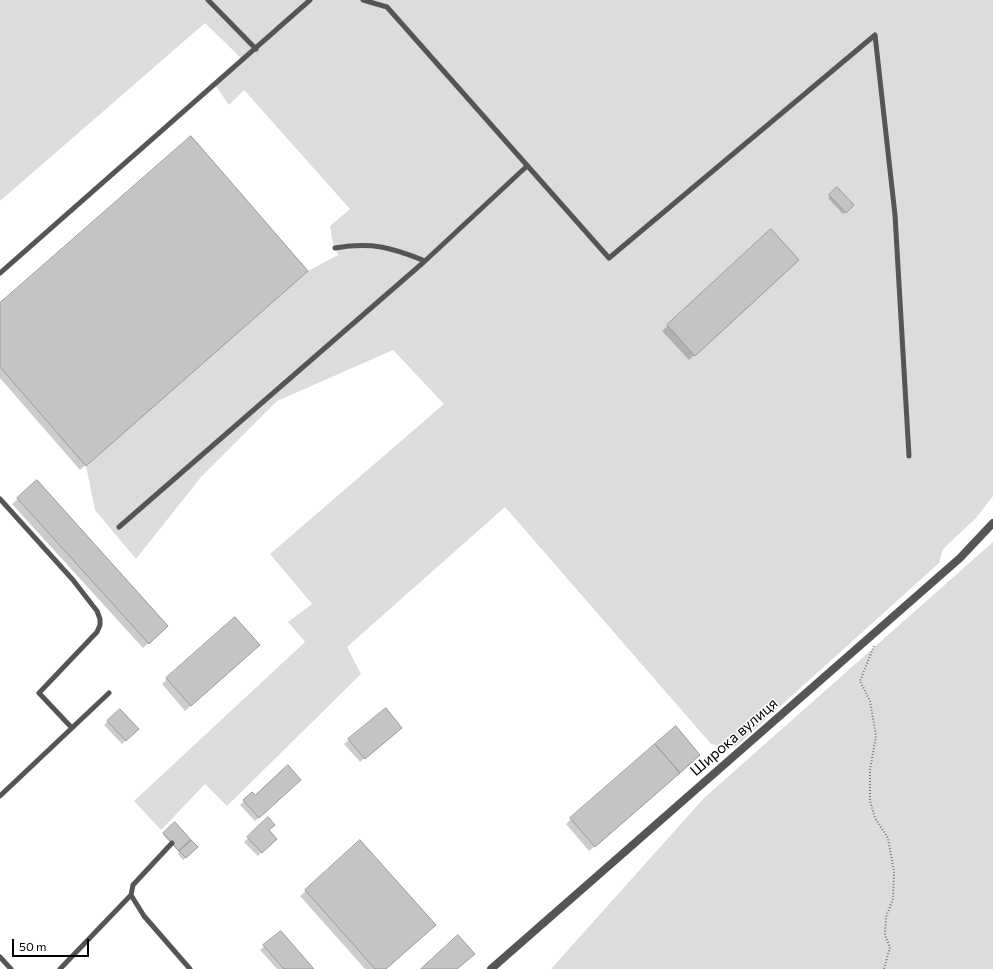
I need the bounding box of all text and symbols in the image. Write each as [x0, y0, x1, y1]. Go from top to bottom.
street label: Широка вулиця [687, 694, 781, 780]
scale bar [14, 931, 91, 957]
text: 50 m [19, 939, 47, 953]

